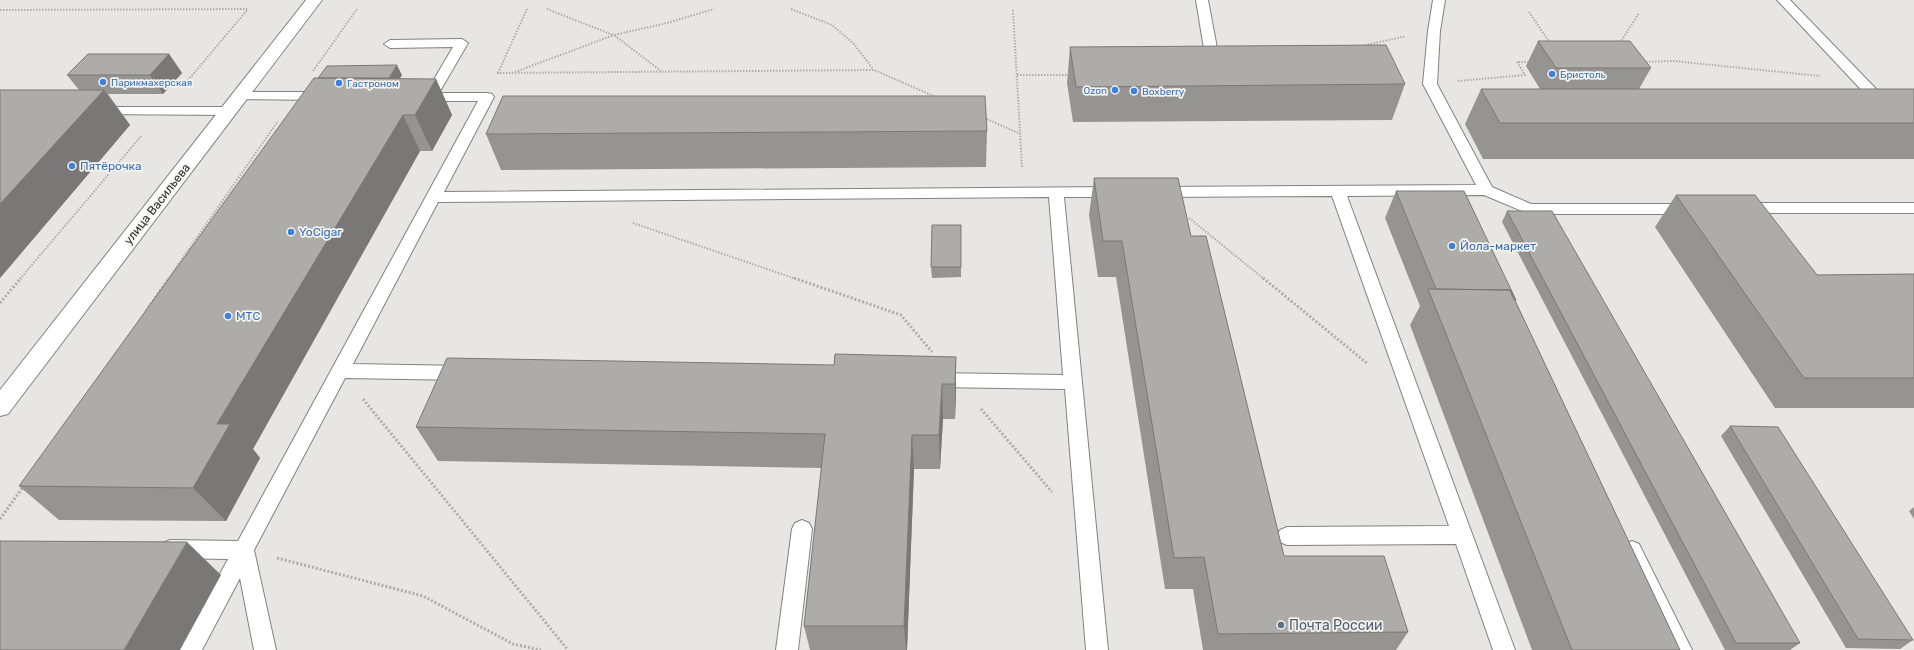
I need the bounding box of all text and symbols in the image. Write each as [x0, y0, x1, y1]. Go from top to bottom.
marker: Бристоль [1547, 69, 1557, 79]
place label: Бристоль [1560, 69, 1606, 81]
marker: Парикмахерская [98, 77, 108, 87]
place label: Парикмахерская [111, 77, 192, 89]
marker: Гастроном [334, 78, 344, 88]
place label: Гастроном [347, 78, 399, 90]
place label: Ozon [1083, 85, 1107, 97]
marker: Ozon [1110, 85, 1120, 95]
marker: Boxberry [1129, 86, 1139, 96]
place label: Boxberry [1142, 86, 1185, 98]
place label: Пятёрочка [80, 159, 142, 173]
marker: Пятёрочка [67, 161, 77, 171]
street label: улица Васильева [121, 161, 193, 247]
place label: YoCigar [299, 225, 342, 239]
marker: YoCigar [286, 227, 296, 237]
place label: Йола-маркет [1460, 239, 1536, 253]
marker: Йола-маркет [1447, 241, 1457, 251]
place label: МТС [236, 309, 260, 323]
marker: МТС [223, 311, 233, 321]
place label: Почта России [1289, 617, 1383, 634]
marker: Почта России [1276, 620, 1286, 630]

